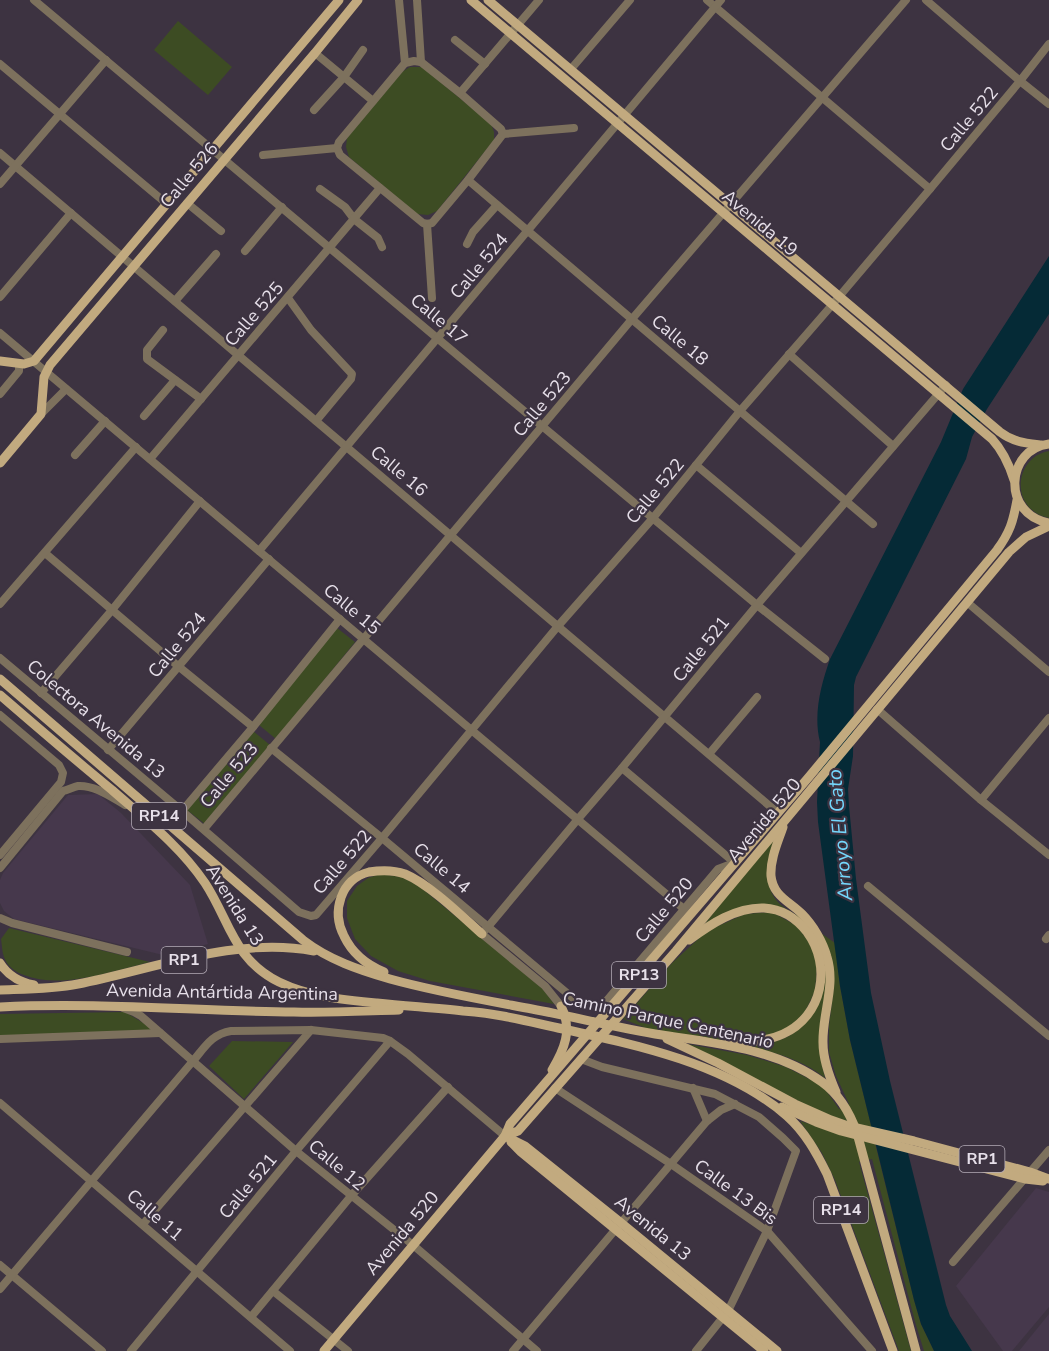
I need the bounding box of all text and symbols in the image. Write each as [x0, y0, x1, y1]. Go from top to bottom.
street label: Calle 522 [935, 81, 1003, 157]
street label: Calle 526 [155, 137, 223, 213]
street label: Avenida 19 [717, 184, 803, 262]
street label: Calle 524 [445, 228, 514, 304]
street label: Calle 525 [219, 276, 289, 352]
street label: Calle 17 [405, 288, 473, 350]
street label: Calle 18 [646, 309, 714, 371]
street label: Calle 523 [508, 366, 576, 442]
street label: Calle 16 [365, 440, 433, 502]
street label: Calle 522 [621, 453, 689, 529]
street label: Calle 15 [318, 578, 386, 640]
street label: Calle 524 [143, 607, 212, 683]
street label: Calle 521 [667, 611, 735, 687]
street label: Colectora Avenida 13 [22, 654, 170, 784]
street label: Calle 523 [195, 737, 263, 813]
water label: Arroyo El Gato [821, 768, 859, 903]
street label: Avenida 520 [722, 773, 806, 867]
road number: RP14 [132, 803, 186, 829]
street label: Calle 522 [307, 824, 377, 900]
street label: Calle 14 [408, 837, 476, 899]
street label: Avenida 13 [200, 860, 270, 950]
street label: Calle 520 [630, 872, 698, 948]
road number: RP1 [162, 947, 207, 973]
road number: RP13 [612, 962, 666, 988]
street label: Avenida Antártida Argentina [106, 978, 338, 1006]
street label: Camino Parque Centenario [560, 986, 776, 1054]
street label: Calle 12 [303, 1134, 371, 1196]
road number: RP1 [960, 1146, 1004, 1172]
street label: Calle 521 [214, 1148, 282, 1224]
street label: Calle 13 Bis [690, 1154, 782, 1230]
street label: Calle 11 [122, 1184, 188, 1246]
street label: Avenida 520 [360, 1186, 444, 1280]
street label: Avenida 13 [610, 1190, 696, 1266]
road number: RP14 [814, 1197, 868, 1223]

